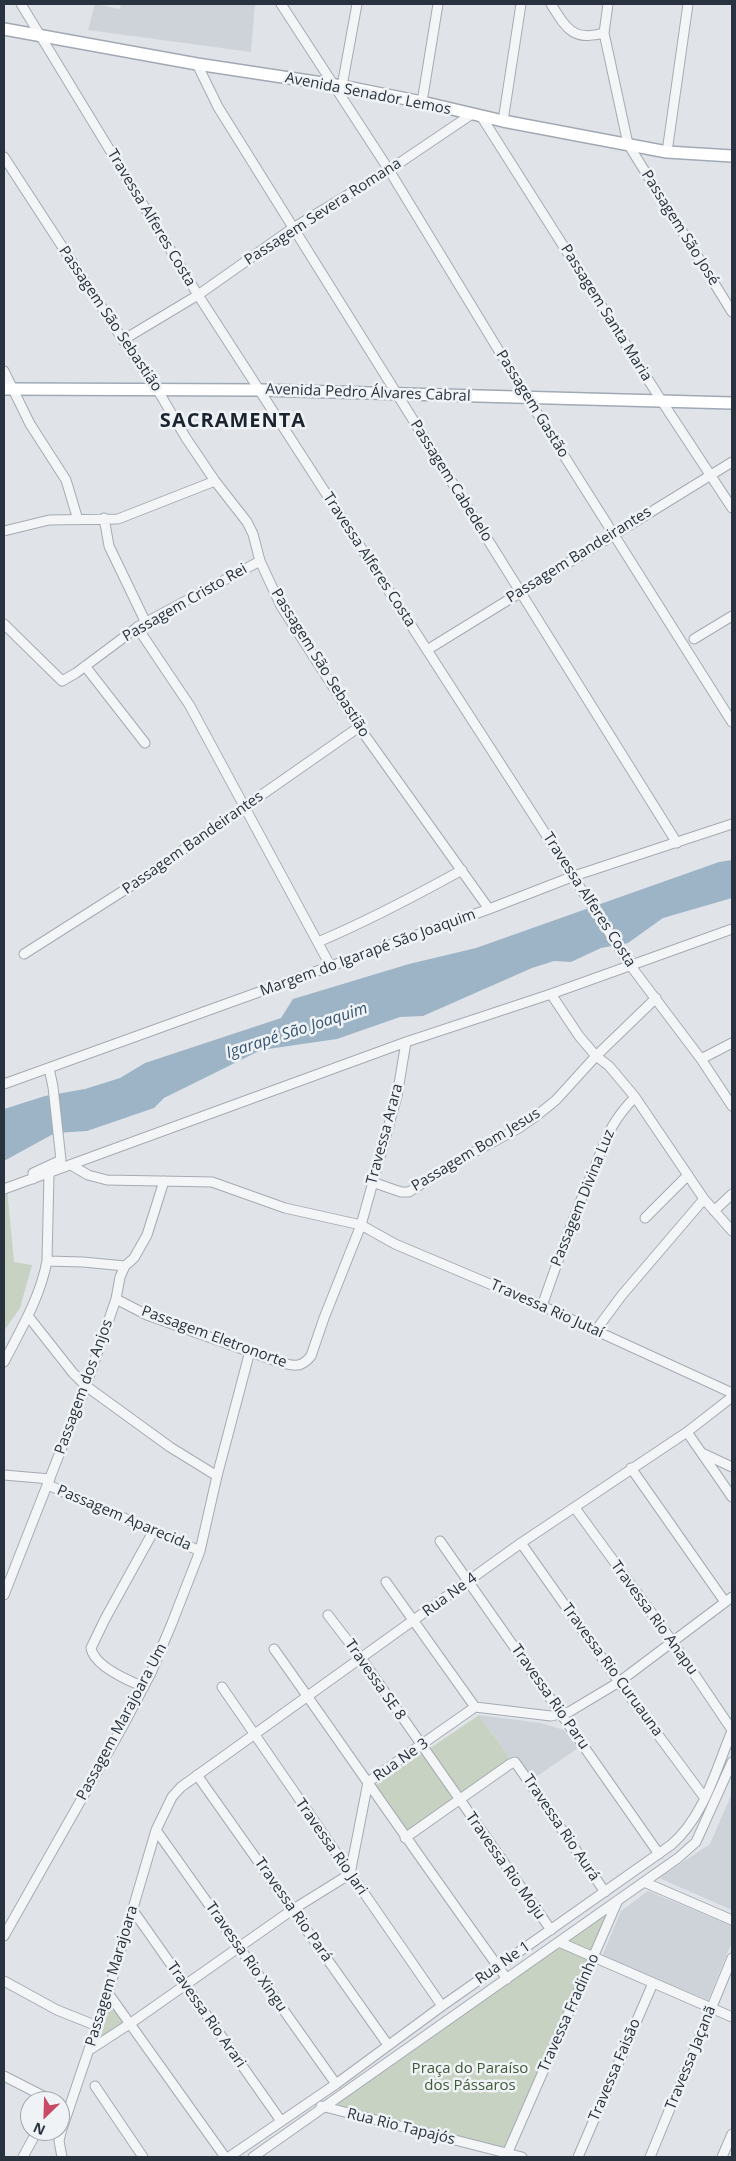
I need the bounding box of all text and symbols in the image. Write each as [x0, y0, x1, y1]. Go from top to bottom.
street label: Avenida Senador Lemos [284, 69, 452, 119]
street label: Travessa Alferes Costa [103, 146, 199, 290]
street label: Passagem Severa Romana [241, 155, 405, 269]
street label: Passagem São José [637, 167, 723, 289]
street label: Passagem Santa Maria [557, 241, 655, 385]
street label: Passagem São Sebastião [55, 243, 165, 395]
street label: Passagem Gastão [492, 347, 572, 461]
street label: Avenida Pedro Álvares Cabral [265, 380, 471, 406]
district label: SACRAMENTA [159, 409, 307, 433]
street label: Passagem Cabedelo [406, 417, 496, 545]
street label: Travessa Alferes Costa [319, 489, 419, 631]
street label: Passagem Bandeirantes [503, 503, 655, 607]
street label: Passagem Cristo Rei [120, 560, 250, 646]
street label: Passagem São Sebastião [267, 585, 373, 741]
street label: Passagem Bandeirantes [119, 788, 267, 898]
street label: Travessa Alferes Costa [539, 829, 639, 971]
street label: Margem do Igarapé São Joaquim [258, 906, 478, 1000]
water label: Igarapé São Joaquim [224, 999, 370, 1063]
street label: Travessa Arara [363, 1082, 407, 1186]
street label: Passagem Bom Jesus [408, 1104, 544, 1196]
street label: Passagem Divina Luz [547, 1127, 619, 1269]
street label: Travessa Rio Jutaí [488, 1276, 606, 1342]
street label: Passagem Eletronorte [139, 1302, 289, 1372]
street label: Passagem dos Anjos [51, 1317, 117, 1457]
street label: Passagem Aparecida [54, 1482, 194, 1554]
street label: Travessa Rio Anapu [607, 1557, 701, 1679]
street label: Rua Ne 4 [419, 1569, 481, 1621]
street label: Travessa Rio Curuauna [558, 1600, 666, 1740]
street label: Travessa SE 8 [341, 1636, 409, 1724]
street label: Passagem Marajoara Um [73, 1641, 171, 1803]
street label: Travessa Rio Paru [507, 1641, 593, 1753]
street label: Rua Ne 3 [370, 1735, 432, 1785]
street label: Travessa Rio Aurá [519, 1771, 603, 1885]
street label: Travessa Rio Jari [291, 1795, 371, 1899]
street label: Travessa Rio Moju [461, 1809, 549, 1923]
street label: Travessa Rio Pará [250, 1854, 336, 1966]
street label: Travessa Rio Xingu [201, 1899, 291, 2015]
street label: Passagem Marajoara [82, 1903, 142, 2049]
street label: Rua Ne 1 [472, 1938, 534, 1988]
street label: Travessa Fradinho [535, 1951, 603, 2075]
street label: Travessa Rio Arari [163, 1959, 249, 2071]
street label: Travessa Jaçanã [662, 2003, 720, 2113]
street label: Travessa Faisão [585, 2016, 645, 2124]
park label: Praça do Paraíso dos Pássaros [412, 2060, 528, 2095]
north arrow [20, 2091, 70, 2141]
street label: Rua Rio Tapajós [345, 2105, 457, 2149]
text: N [30, 2118, 48, 2140]

